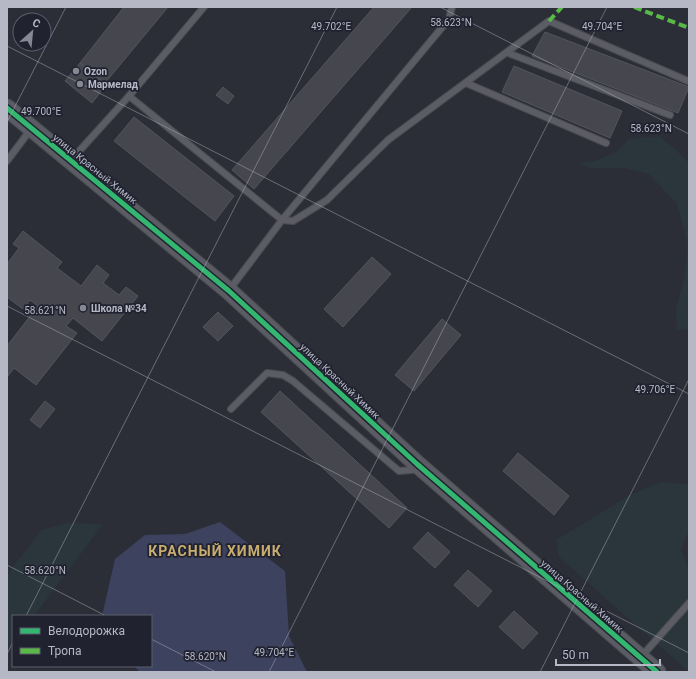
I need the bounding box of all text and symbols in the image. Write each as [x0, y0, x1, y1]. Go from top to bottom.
north arrow [12, 12, 52, 52]
text: С [30, 16, 42, 31]
text: 58.623°N [430, 17, 472, 28]
text: 49.702°E [311, 21, 351, 32]
text: 49.704°E [582, 21, 622, 32]
marker: Ozon [71, 66, 81, 76]
place label: Ozon [84, 66, 108, 77]
marker: Мармелад [75, 79, 85, 89]
place label: Мармелад [88, 79, 139, 90]
text: 49.700°E [21, 106, 61, 117]
text: 58.623°N [630, 123, 672, 134]
street label: улица Красный Химик [51, 132, 140, 207]
marker: Школа №34 [78, 303, 88, 313]
place label: Школа №34 [91, 303, 147, 314]
text: 58.621°N [24, 305, 66, 316]
street label: улица Красный Химик [298, 341, 383, 421]
text: 49.706°E [635, 384, 675, 395]
district label: КРАСНЫЙ ХИМИК [148, 543, 282, 559]
street label: улица Красный Химик [539, 557, 626, 635]
text: 58.620°N [24, 565, 66, 576]
legend [12, 615, 152, 667]
text: Велодорожка [48, 624, 125, 638]
scale bar [556, 641, 660, 667]
text: Тропа [48, 644, 82, 658]
text: 49.704°E [254, 647, 294, 658]
text: 50 m [562, 648, 589, 662]
text: 58.620°N [184, 651, 226, 662]

